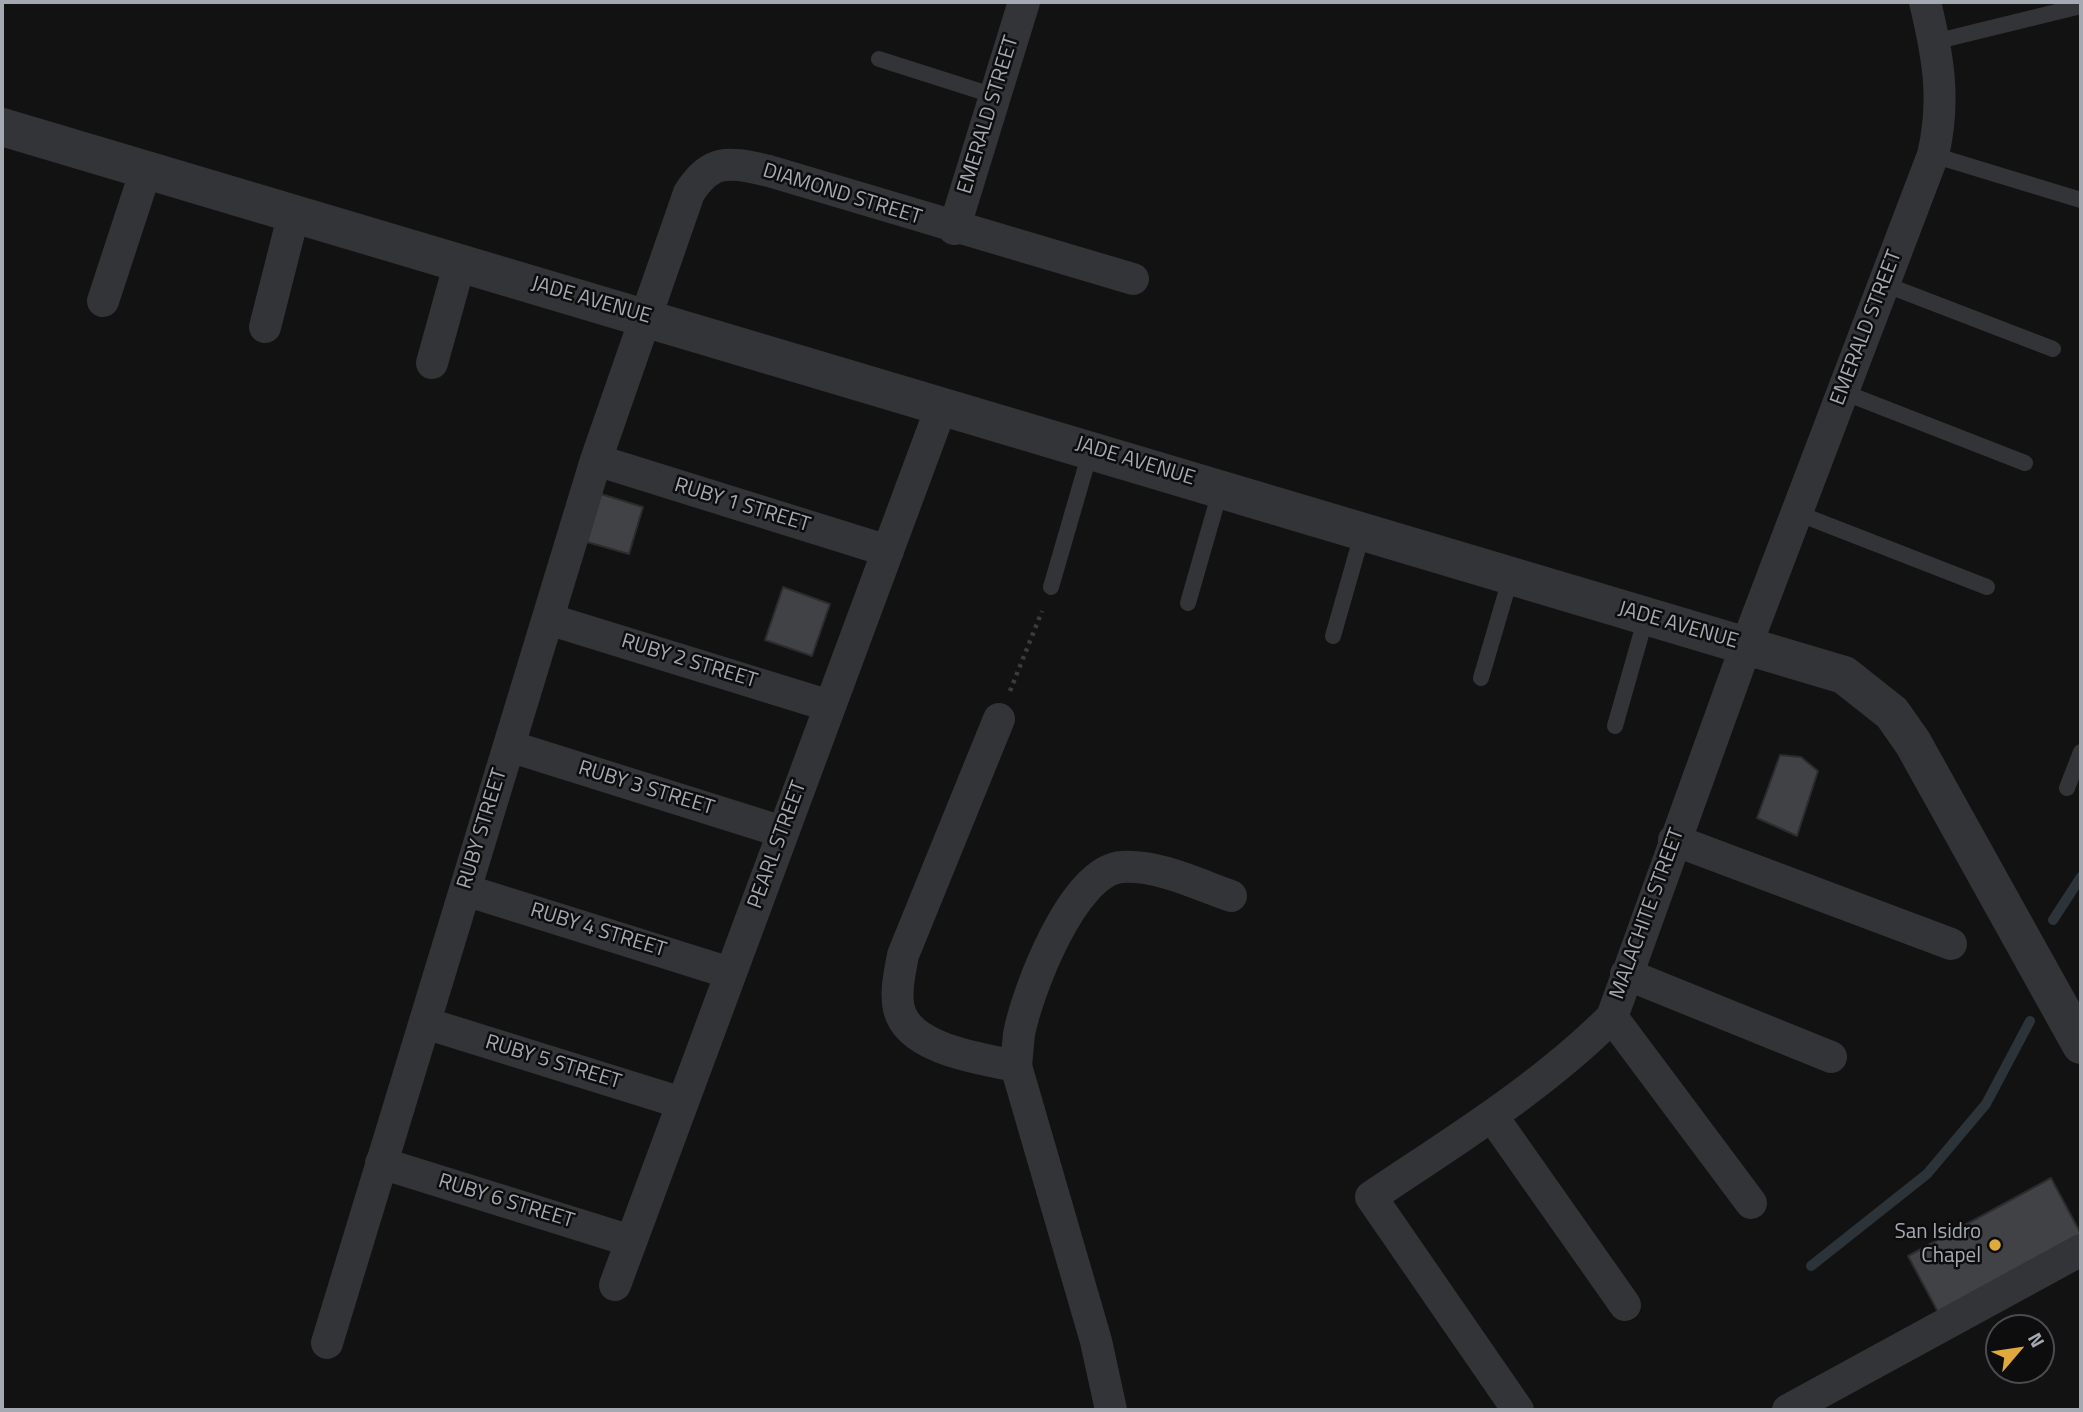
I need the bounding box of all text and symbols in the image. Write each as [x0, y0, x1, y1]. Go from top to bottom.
street label: EMERALD STREET [953, 33, 1025, 197]
street label: DIAMOND STREET [760, 159, 924, 231]
street label: EMERALD STREET [1826, 247, 1908, 409]
street label: JADE AVENUE [528, 272, 654, 330]
street label: JADE AVENUE [1072, 432, 1198, 492]
street label: RUBY 1 STREET [671, 473, 813, 539]
street label: JADE AVENUE [1615, 597, 1741, 655]
street label: RUBY 2 STREET [618, 629, 760, 695]
street label: RUBY 3 STREET [575, 756, 717, 822]
street label: RUBY STREET [453, 766, 513, 892]
street label: PEARL STREET [743, 778, 813, 912]
street label: MALACHITE STREET [1605, 825, 1691, 1003]
street label: RUBY 4 STREET [527, 898, 669, 964]
street label: RUBY 5 STREET [482, 1030, 624, 1096]
street label: RUBY 6 STREET [435, 1169, 577, 1235]
place label: San Isidro Chapel [1894, 1220, 1981, 1270]
marker: San Isidro Chapel [1987, 1237, 2003, 1253]
north arrow [1985, 1314, 2055, 1384]
text: N [2021, 1327, 2053, 1352]

